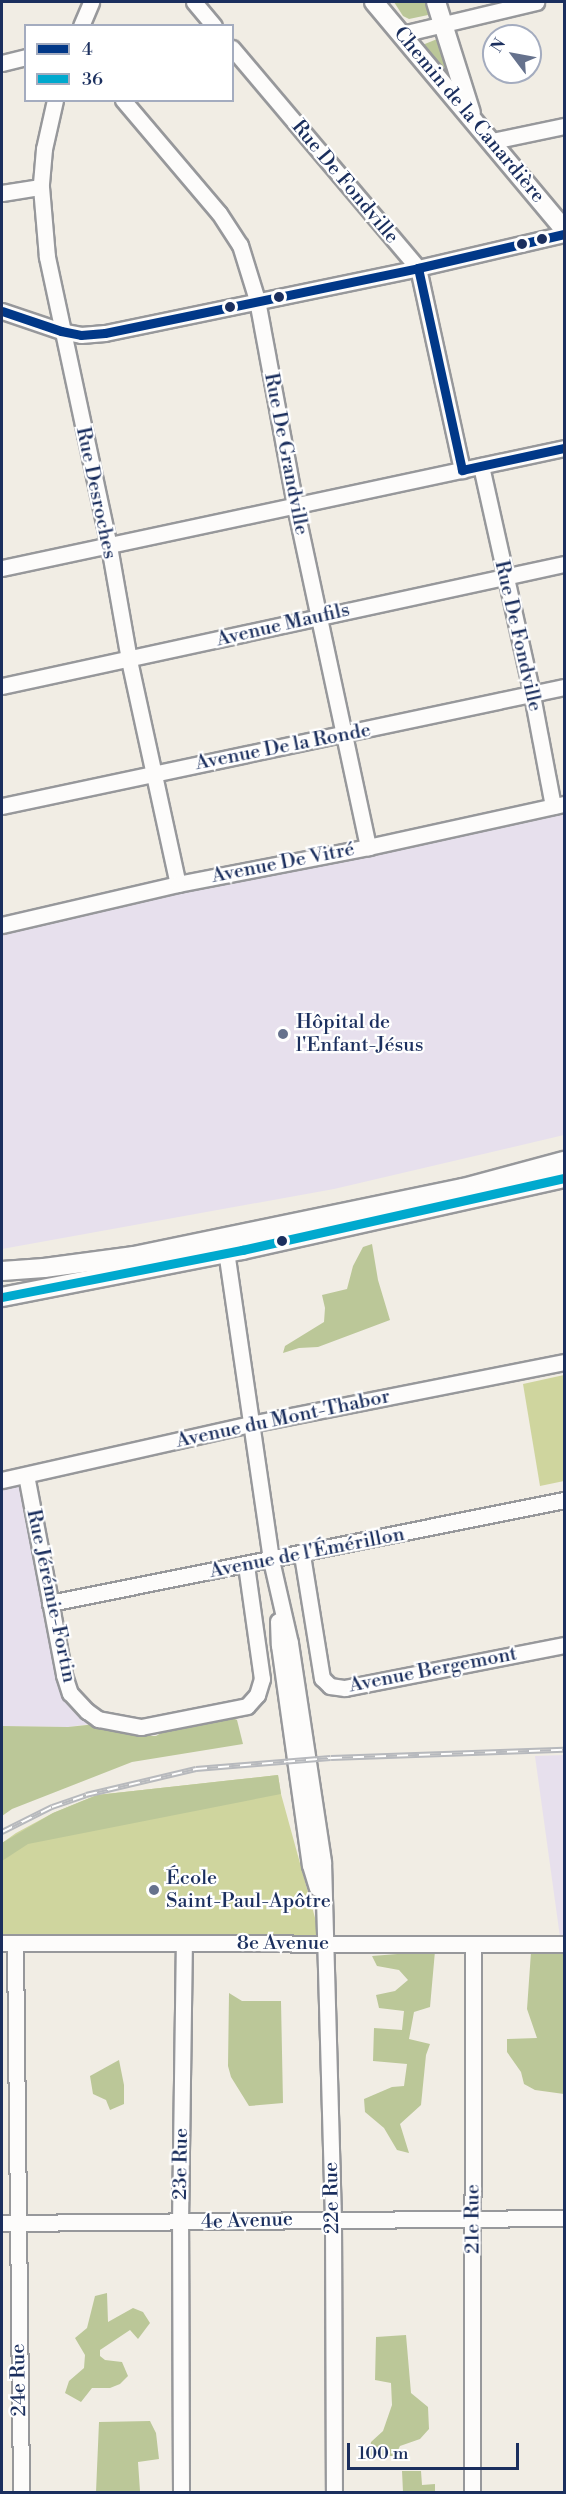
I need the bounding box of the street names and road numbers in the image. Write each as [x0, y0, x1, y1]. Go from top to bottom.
street label: Chemin de la Canardière [388, 22, 550, 208]
street label: Rue De Fondville [286, 115, 404, 249]
street label: Rue De Grandville [259, 371, 313, 537]
street label: Rue Desroches [70, 425, 122, 561]
street label: Rue De Fondville [489, 558, 547, 714]
street label: Avenue Maufils [214, 598, 352, 652]
street label: Avenue De la Ronde [193, 718, 373, 776]
street label: Avenue De Vitré [210, 837, 356, 889]
street label: Avenue du Mont-Thabor [174, 1385, 392, 1453]
street label: Rue Jérémie-Fortin [21, 1507, 81, 1685]
street label: Avenue de l'Émérillon [207, 1522, 407, 1584]
street label: Avenue Bergemont [347, 1642, 519, 1698]
street label: 8e Avenue [237, 1931, 329, 1955]
street label: 23e Rue [168, 2128, 194, 2200]
street label: 22e Rue [319, 2162, 345, 2234]
street label: 21e Rue [461, 2184, 485, 2254]
street label: 4e Avenue [201, 2207, 293, 2235]
street label: 24e Rue [6, 2343, 32, 2417]

